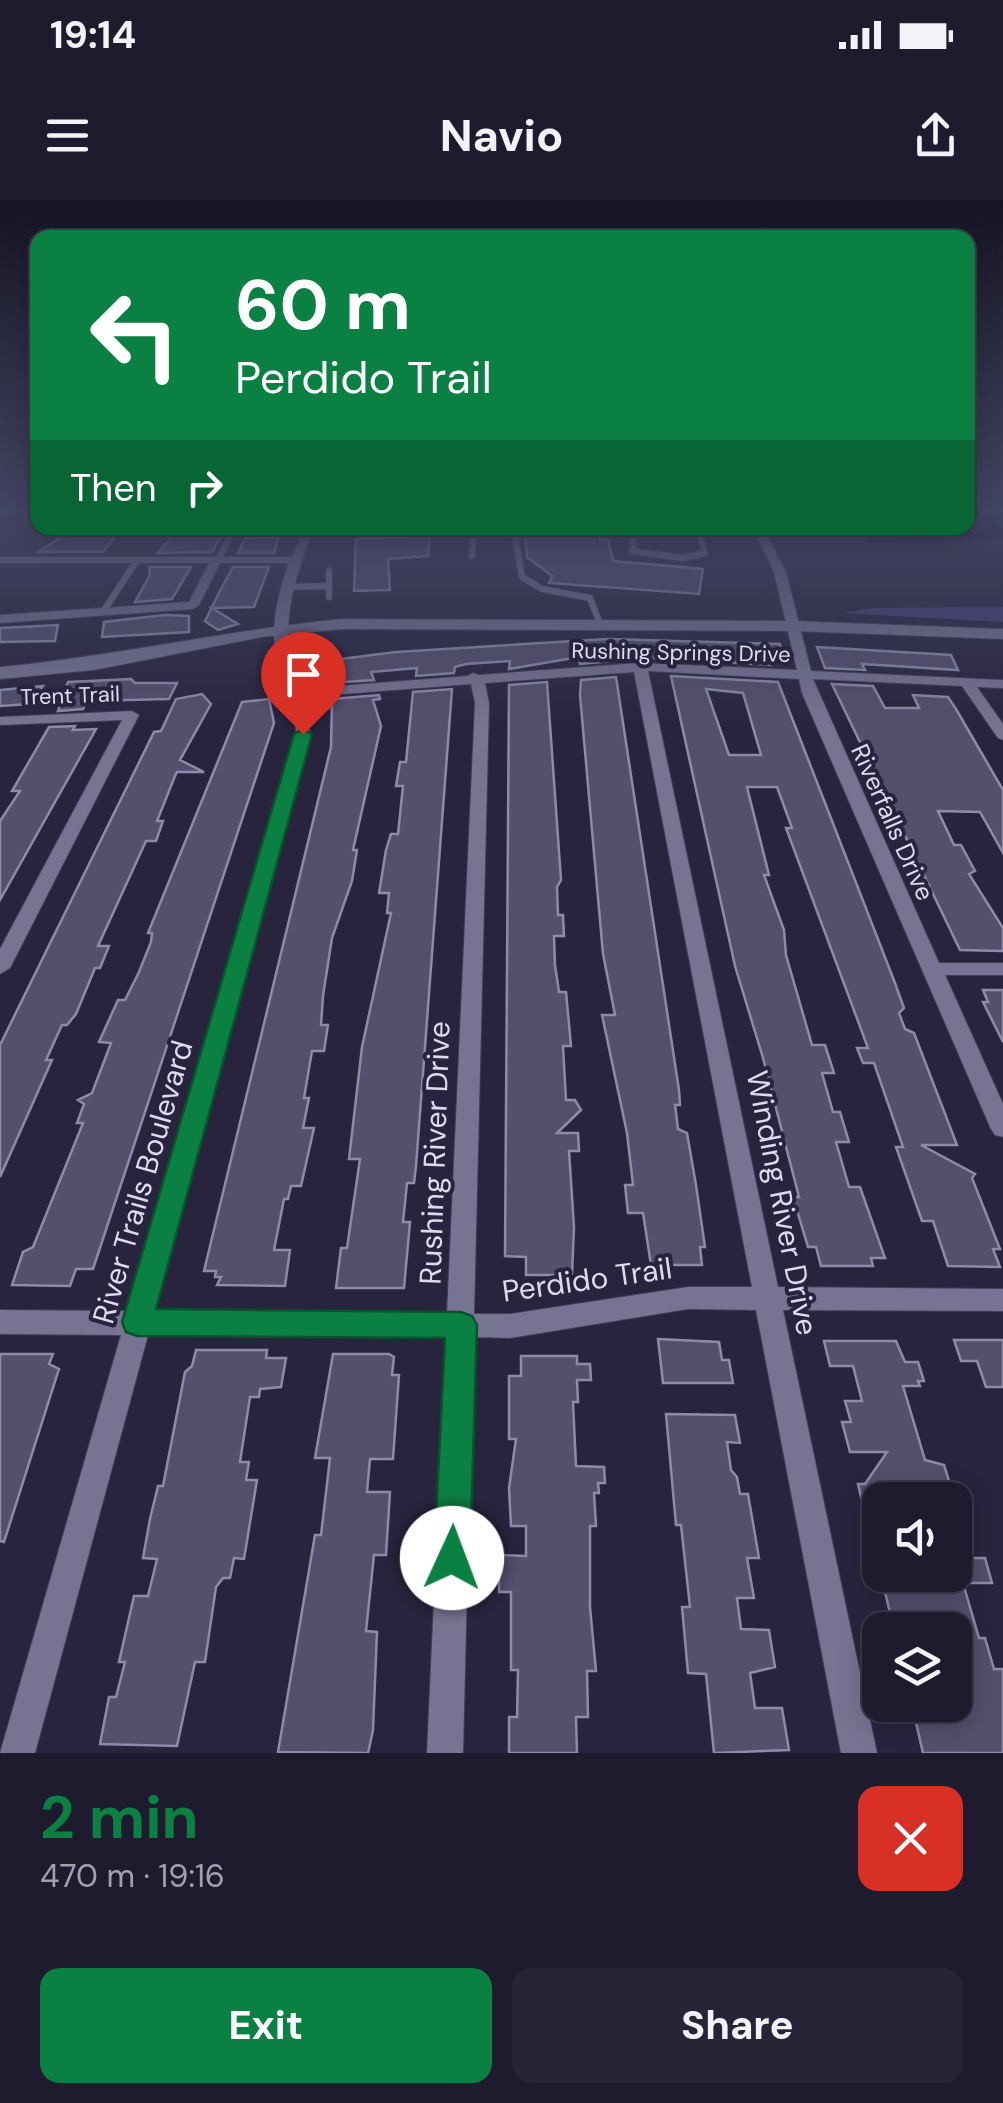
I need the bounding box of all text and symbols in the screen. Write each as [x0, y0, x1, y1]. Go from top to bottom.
text: 19:14 [50, 10, 136, 60]
text: Navio [440, 106, 563, 165]
icon: menu [40, 108, 95, 163]
icon: share [908, 108, 963, 163]
text: 60 m [235, 260, 411, 351]
icon: left [70, 270, 200, 400]
text: Perdido Trail [235, 348, 492, 407]
icon: right [177, 460, 232, 515]
text: Then [70, 463, 157, 513]
pin [261, 632, 346, 735]
street label: Rushing Springs Drive [571, 636, 791, 669]
icon: arrive [276, 647, 331, 702]
street label: Trent Trail [20, 679, 120, 712]
street label: Riverfalls Drive [843, 739, 942, 906]
street label: Rushing River Drive [410, 1021, 459, 1285]
street label: River Trails Boulevard [83, 1036, 202, 1328]
street label: Winding River Drive [738, 1067, 827, 1338]
street label: Perdido Trail [499, 1248, 674, 1311]
map controls [862, 1482, 972, 1722]
button: sound [862, 1482, 972, 1592]
position arrow [400, 1506, 504, 1610]
button: layers [862, 1612, 972, 1722]
text: 2 min [40, 1778, 199, 1857]
button: close [858, 1786, 963, 1891]
text: 470 m · 19:16 [40, 1855, 225, 1897]
button: Exit [40, 1968, 492, 2083]
button: Share [512, 1968, 963, 2083]

